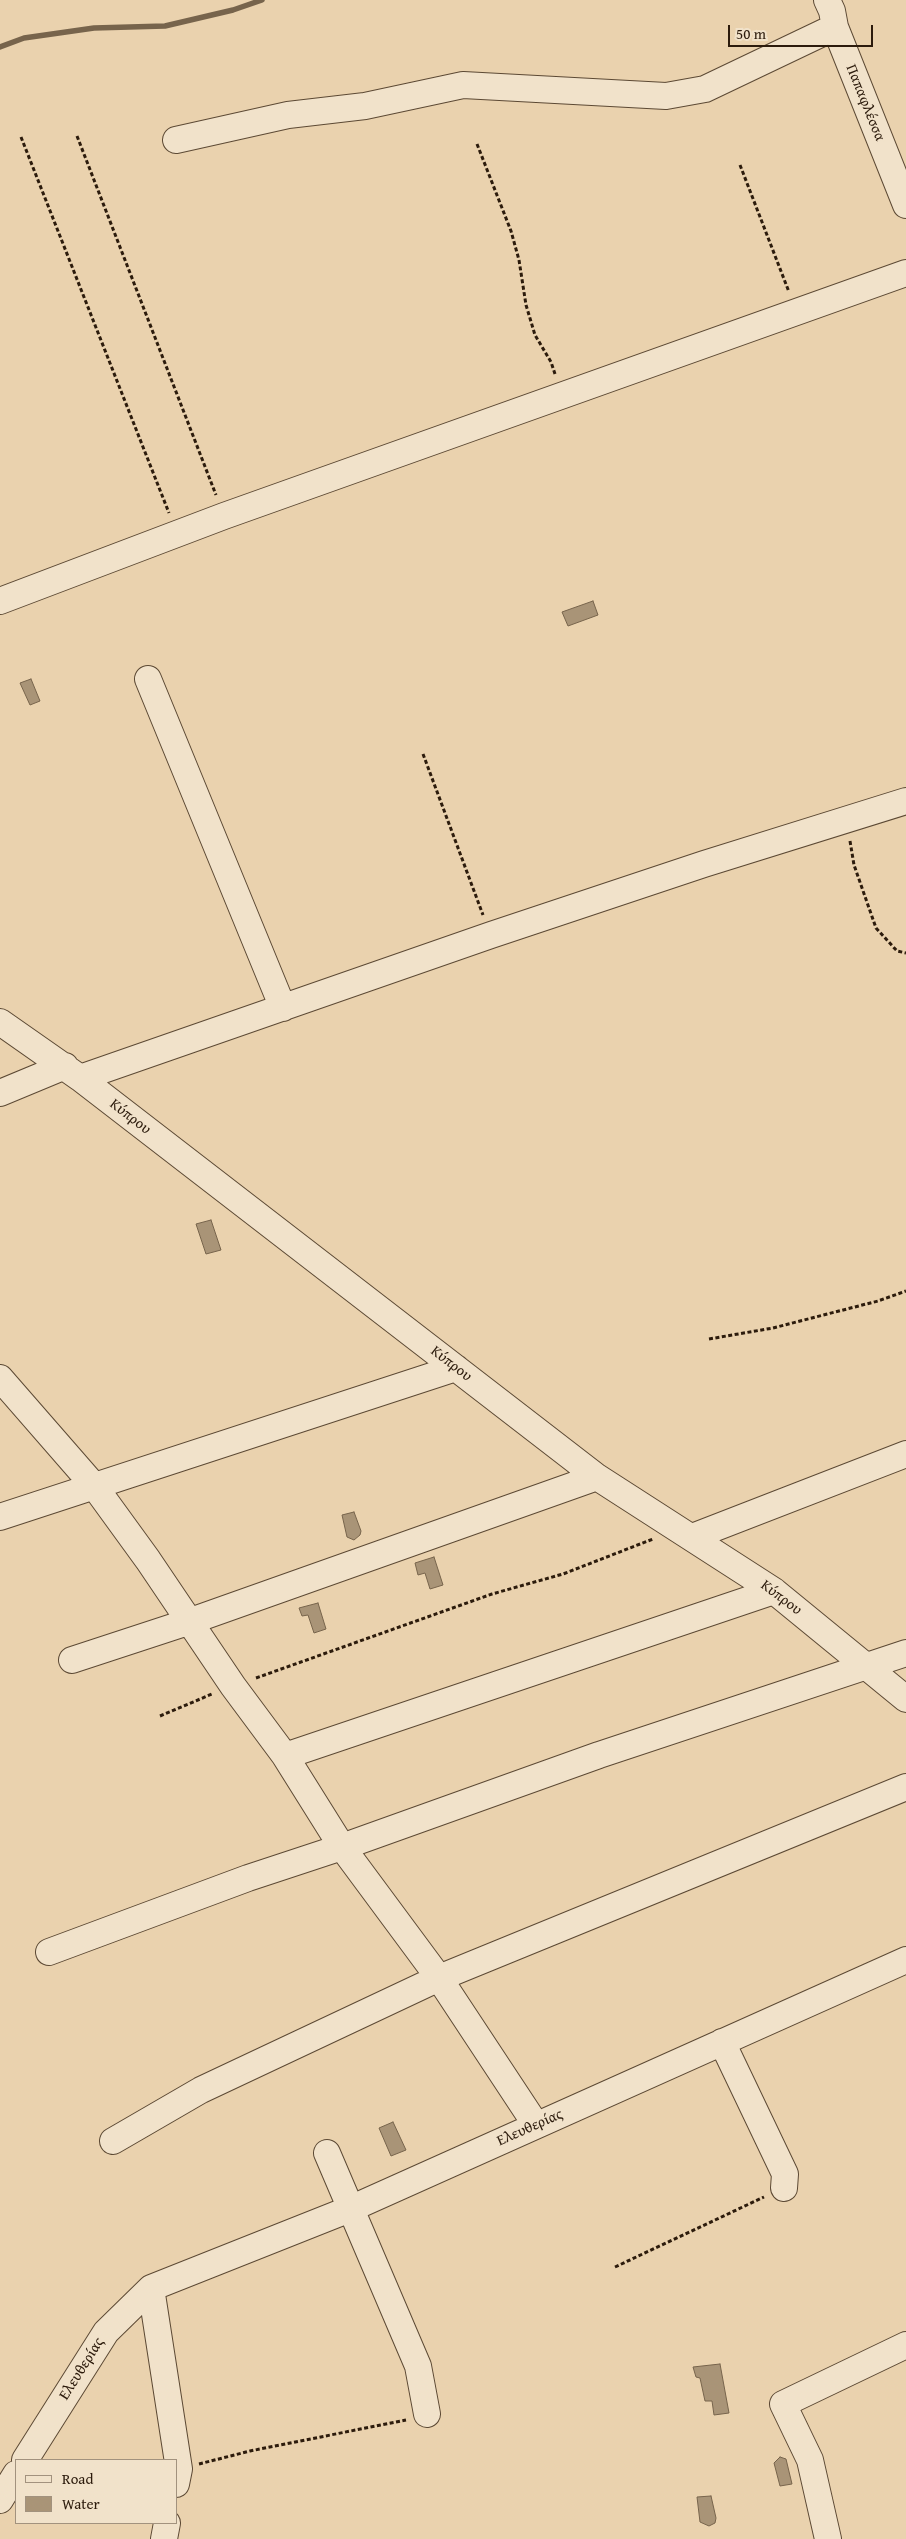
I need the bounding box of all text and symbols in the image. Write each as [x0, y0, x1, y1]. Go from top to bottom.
scale bar [731, 15, 876, 47]
text: 50 m [736, 23, 766, 44]
street label: Παπαφλέσσα [841, 62, 889, 144]
street label: Κύπρου [106, 1095, 154, 1139]
street label: Κύπρου [427, 1342, 475, 1386]
street label: Κύπρου [757, 1577, 805, 1619]
street label: Ελευθερίας [494, 2106, 566, 2150]
street label: Ελευθερίας [56, 2334, 108, 2404]
legend [15, 2459, 178, 2524]
text: Road [62, 2468, 93, 2489]
text: Water [62, 2493, 100, 2514]

